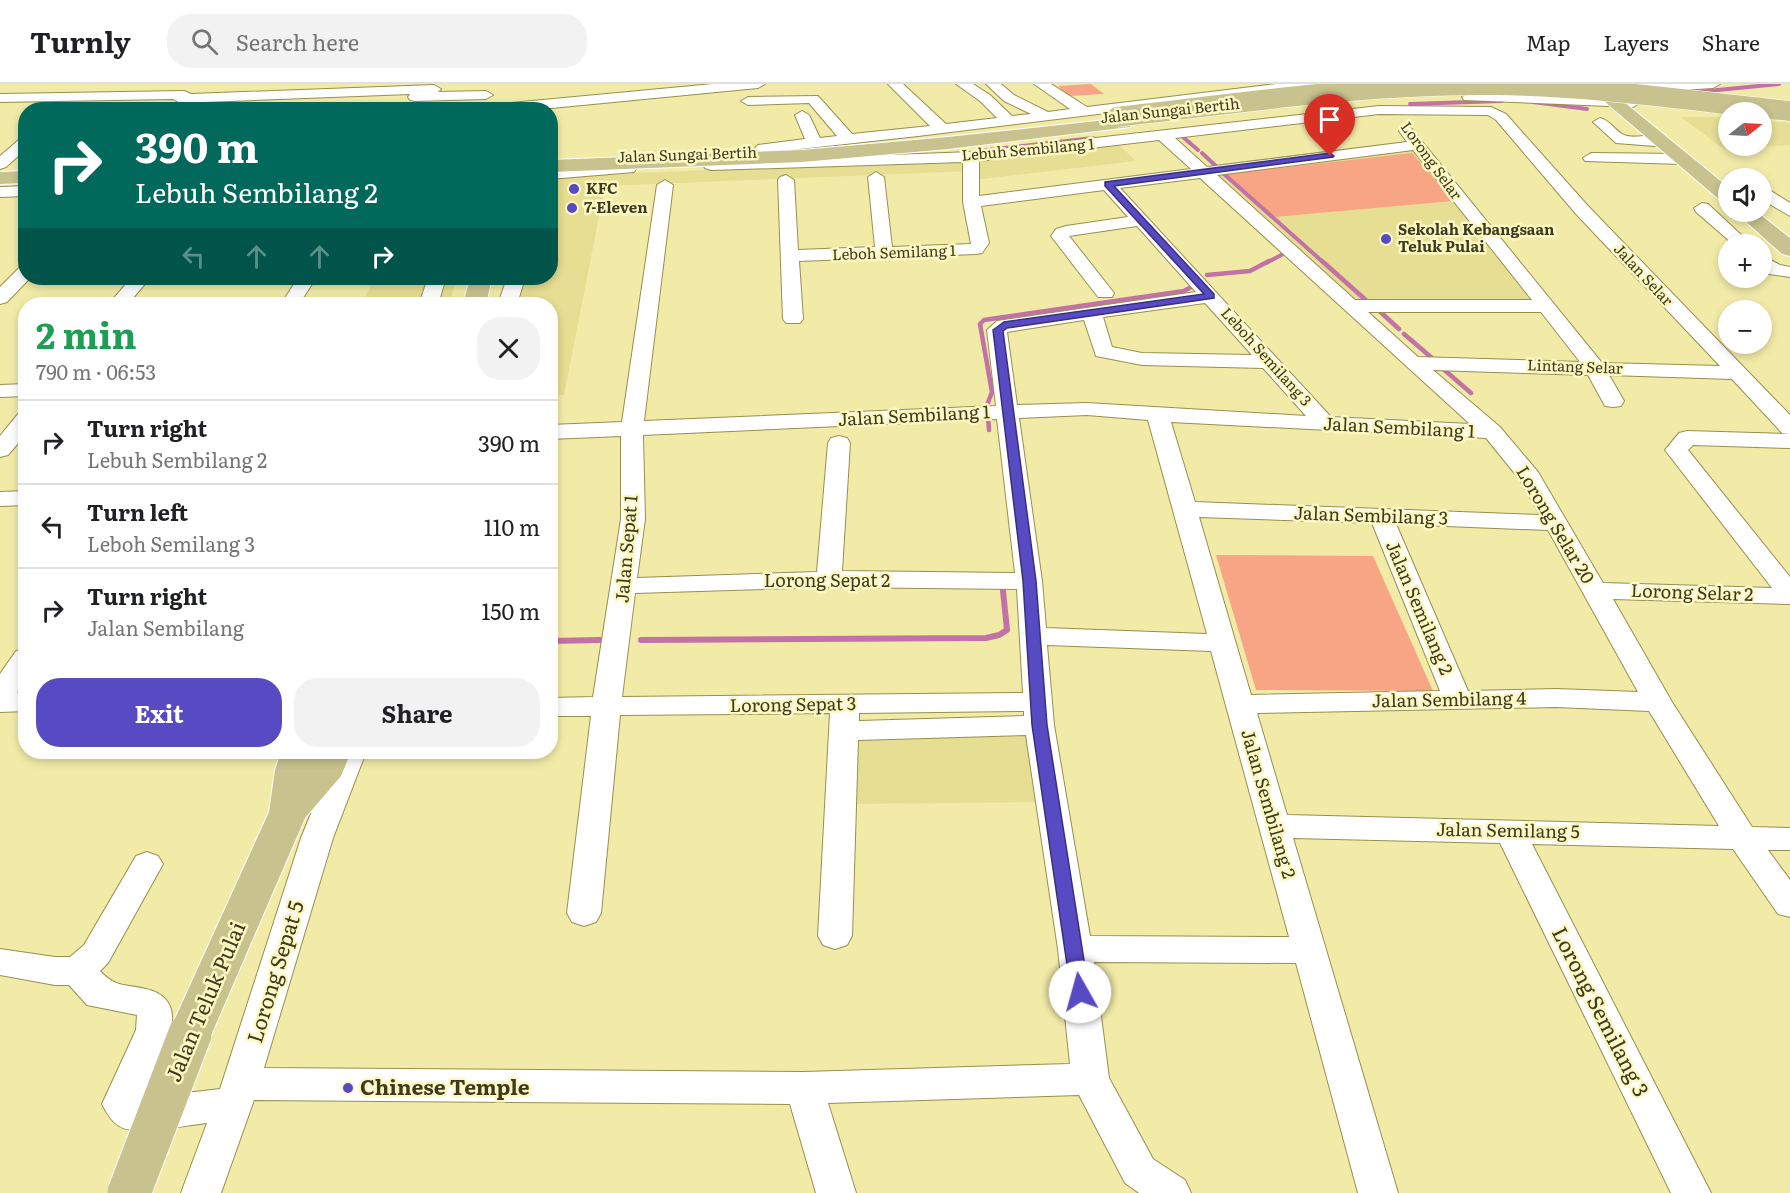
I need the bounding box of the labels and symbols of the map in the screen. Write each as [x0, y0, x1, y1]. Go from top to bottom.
street label: Jalan Sungai Bertih [1099, 91, 1241, 128]
pin [1304, 94, 1355, 156]
north arrow [1718, 102, 1772, 156]
street label: Lorong Selar [1396, 116, 1468, 204]
street label: Lebuh Sembilang 1 [960, 131, 1095, 166]
street label: Jalan Sungai Bertih [617, 140, 757, 167]
place label: KFC [586, 176, 618, 199]
marker: KFC [567, 182, 581, 196]
place label: 7-Eleven [584, 195, 648, 218]
marker: 7-Eleven [565, 201, 579, 215]
place label: Sekolah Kebangsaan Teluk Pulai [1398, 217, 1555, 257]
marker: Sekolah Kebangsaan Teluk Pulai [1379, 232, 1393, 246]
street label: Jalan Selar [1609, 237, 1679, 310]
street label: Leboh Semilang 1 [832, 238, 956, 265]
street label: Leboh Semilang 3 [1216, 301, 1318, 411]
street label: Lintang Selar [1527, 352, 1623, 379]
street label: Jalan Sembilang 1 [837, 397, 991, 432]
street label: Jalan Sembilang 1 [1322, 409, 1476, 444]
street label: Lorong Selar 20 [1510, 460, 1602, 588]
street label: Jalan Sepat 1 [607, 494, 644, 604]
street label: Jalan Sembilang 3 [1293, 498, 1449, 531]
street label: Jalan Semilang 2 [1380, 536, 1461, 679]
street label: Lorong Sepat 2 [764, 566, 890, 593]
street label: Lorong Selar 2 [1630, 576, 1754, 607]
street label: Jalan Sembilang 4 [1371, 684, 1527, 713]
street label: Lorong Sepat 3 [729, 689, 857, 718]
street label: Jalan Sembilang 2 [1235, 726, 1304, 881]
street label: Jalan Semilang 5 [1436, 815, 1580, 844]
street label: Lorong Sepat 5 [237, 896, 310, 1046]
street label: Jalan Teluk Pulai [156, 916, 251, 1086]
street label: Lorong Semilang 3 [1546, 920, 1659, 1101]
position arrow [1048, 960, 1112, 1024]
place label: Chinese Temple [360, 1070, 530, 1101]
marker: Chinese Temple [341, 1081, 355, 1095]

